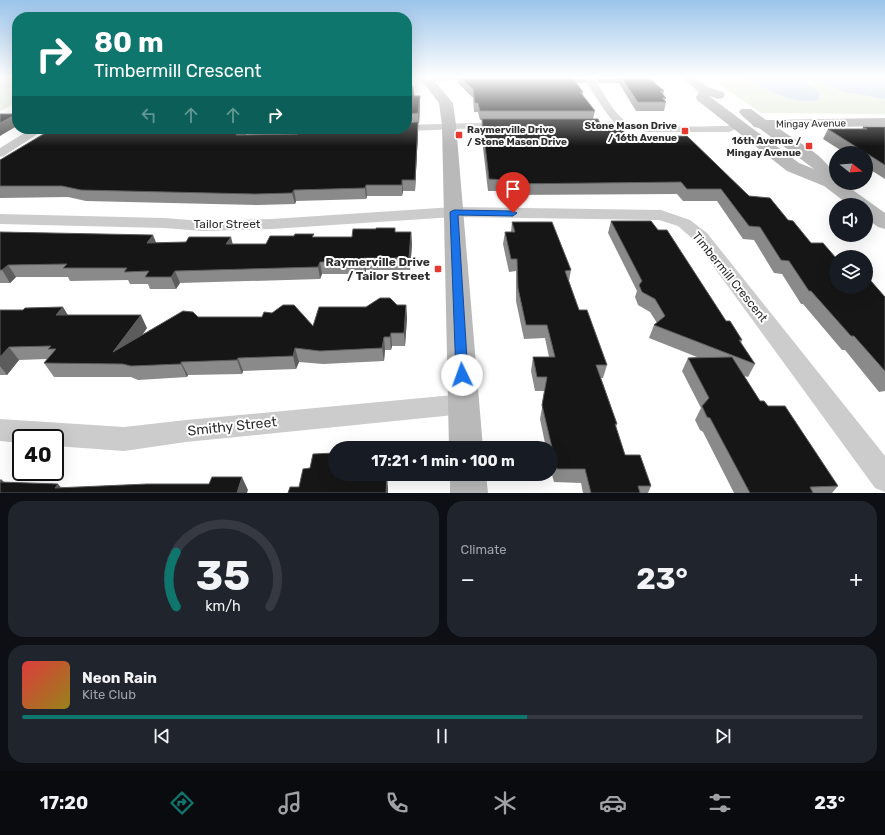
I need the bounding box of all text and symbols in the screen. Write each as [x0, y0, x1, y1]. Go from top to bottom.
text: 80 m [94, 26, 164, 59]
icon: right [28, 28, 80, 80]
text: Timbermill Crescent [94, 60, 262, 82]
icon: left [138, 104, 160, 126]
icon: ahead [180, 104, 202, 126]
icon: ahead [222, 104, 244, 126]
icon: right [264, 104, 286, 126]
street label: Mingay Avenue [776, 117, 847, 131]
place label: Stone Mason Drive / 16th Avenue [584, 120, 677, 144]
place label: Raymerville Drive / Stone Mason Drive [467, 124, 567, 148]
marker: Stone Mason Drive / 16th Avenue [680, 126, 690, 136]
marker: Raymerville Drive / Stone Mason Drive [454, 130, 464, 140]
place label: 16th Avenue / Mingay Avenue [727, 135, 802, 159]
marker: 16th Avenue / Mingay Avenue [804, 141, 814, 151]
north arrow [829, 146, 873, 190]
map controls [829, 146, 873, 294]
pin [496, 172, 530, 213]
icon: arrive [502, 178, 524, 200]
button: sound [829, 198, 873, 242]
street label: Tailor Street [193, 217, 261, 231]
street label: Timbermill Crescent [689, 229, 771, 325]
button: layers [829, 250, 873, 294]
place label: Raymerville Drive / Tailor Street [325, 255, 430, 283]
marker: Raymerville Drive / Tailor Street [433, 264, 443, 274]
position arrow [441, 354, 483, 396]
street label: Smithy Street [187, 413, 278, 440]
speed limit sign: 40 [12, 429, 64, 481]
text: 17:21 · 1 min · 100 m [371, 452, 515, 470]
text: Climate [461, 542, 507, 557]
text: 35 [196, 551, 250, 600]
text: 23° [636, 561, 688, 597]
text: − [461, 566, 475, 593]
text: + [849, 566, 863, 593]
text: km/h [205, 598, 241, 615]
text: Neon Rain [82, 669, 157, 687]
text: Kite Club [82, 687, 136, 702]
icon: previous [151, 725, 173, 747]
icon: pause [431, 725, 453, 747]
icon: next [712, 725, 734, 747]
icon: directions [168, 789, 196, 817]
icon: music [276, 789, 304, 817]
icon: phone [383, 789, 411, 817]
icon: climate [491, 789, 519, 817]
icon: car [599, 789, 627, 817]
icon: filters [706, 789, 734, 817]
text: 17:20 [40, 792, 88, 814]
text: 23° [814, 792, 845, 814]

